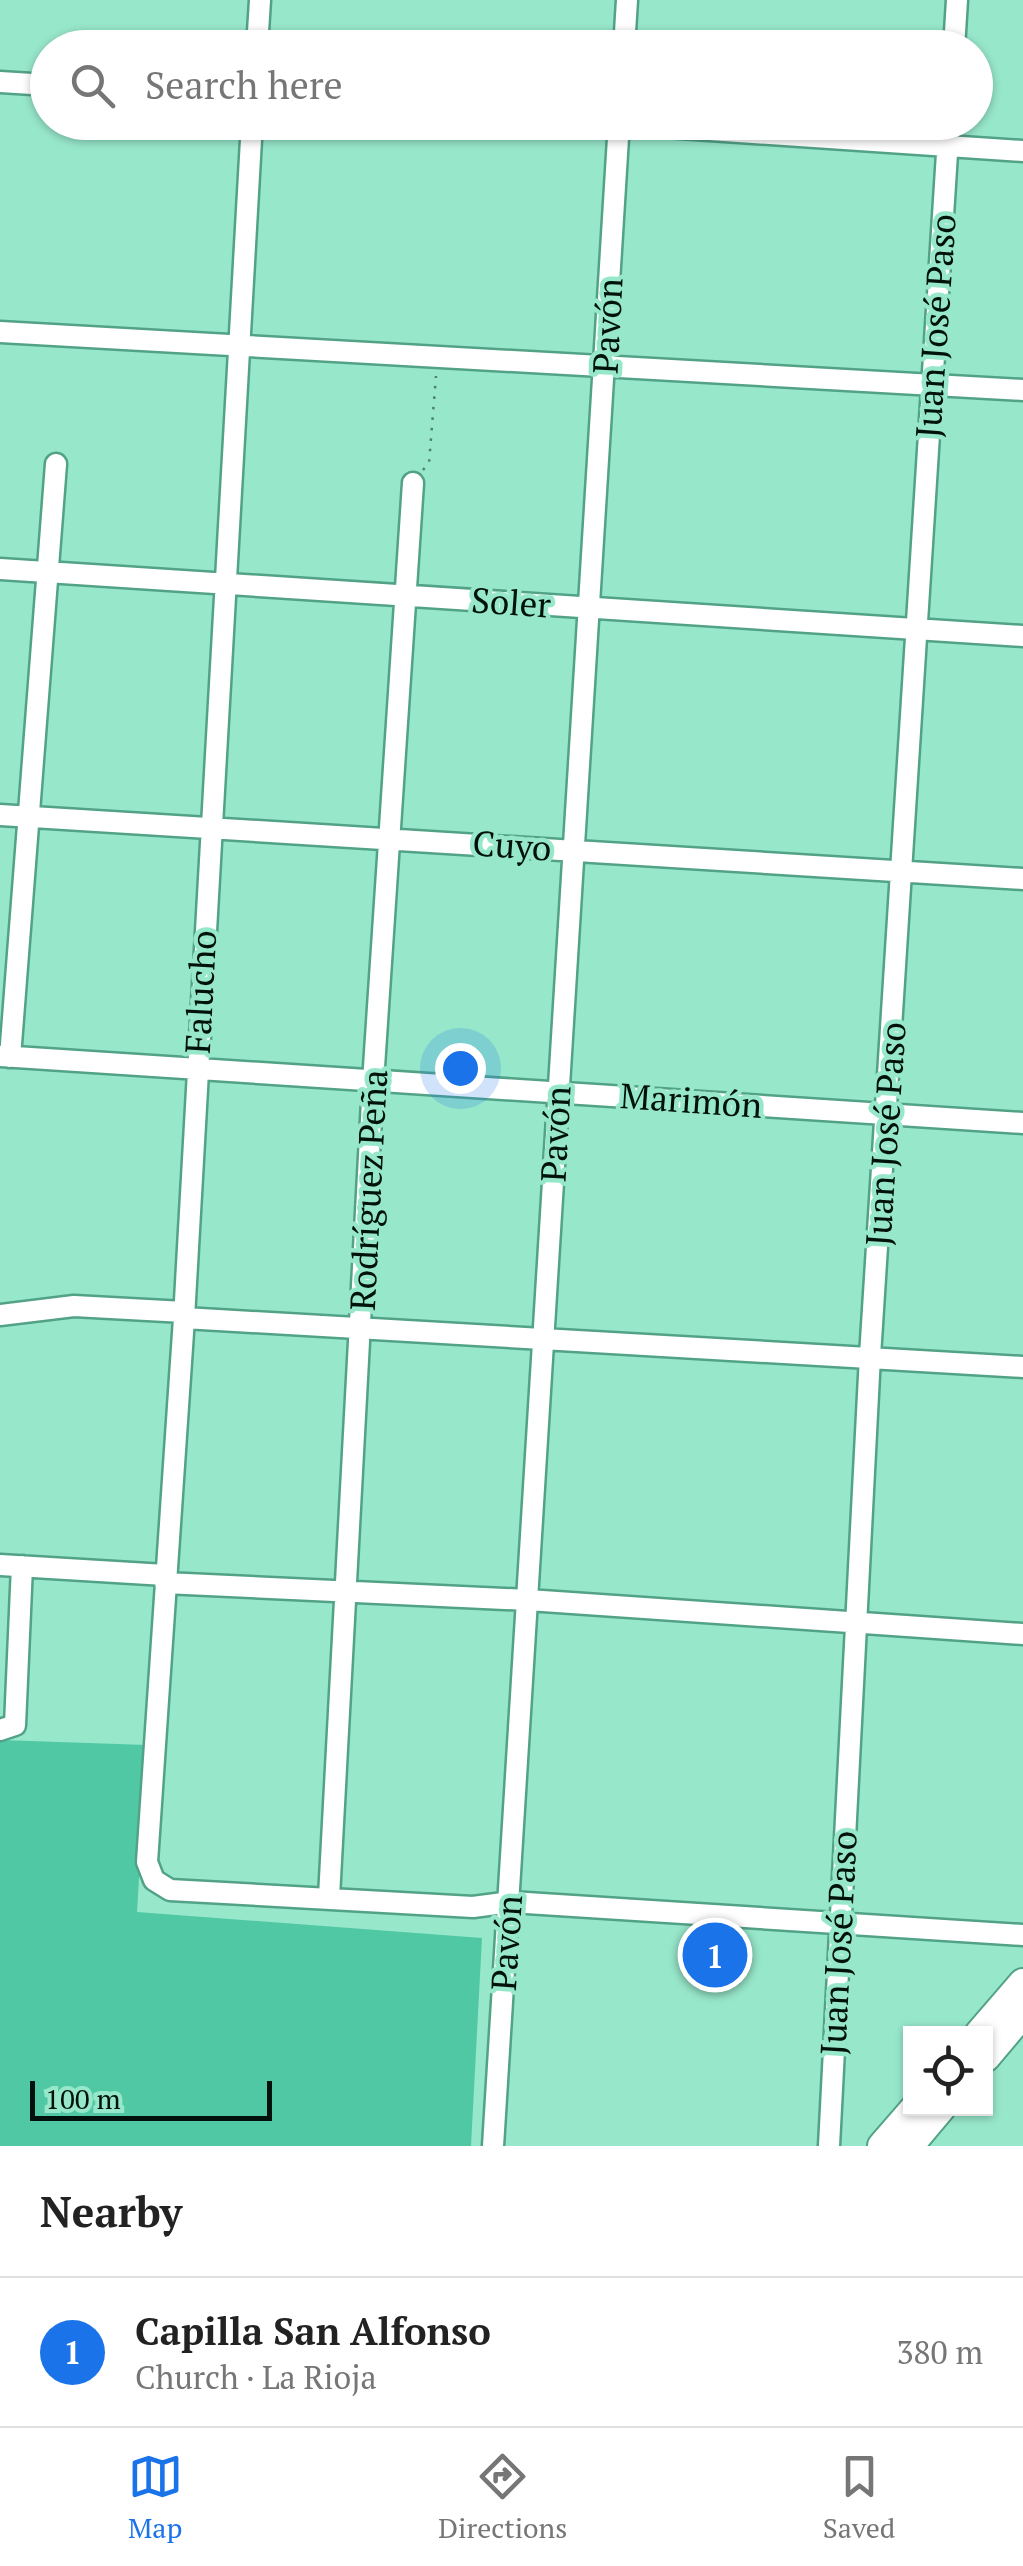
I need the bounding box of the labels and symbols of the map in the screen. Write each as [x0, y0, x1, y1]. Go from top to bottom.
street label: Juan José Paso [904, 212, 966, 440]
street label: Pavón [582, 277, 632, 375]
street label: Soler [470, 576, 553, 628]
street label: Cuyo [471, 819, 553, 871]
street label: Falucho [174, 929, 226, 1055]
street label: Juan José Paso [854, 1020, 916, 1248]
your location [435, 1043, 486, 1094]
street label: Rodríguez Peña [339, 1068, 397, 1312]
street label: Marimón [618, 1072, 764, 1128]
street label: Pavón [530, 1085, 580, 1183]
street label: Juan José Paso [809, 1830, 867, 2056]
street label: Pavón [480, 1893, 532, 1992]
pin: 1 [682, 1918, 748, 1992]
scale bar [30, 2076, 272, 2120]

